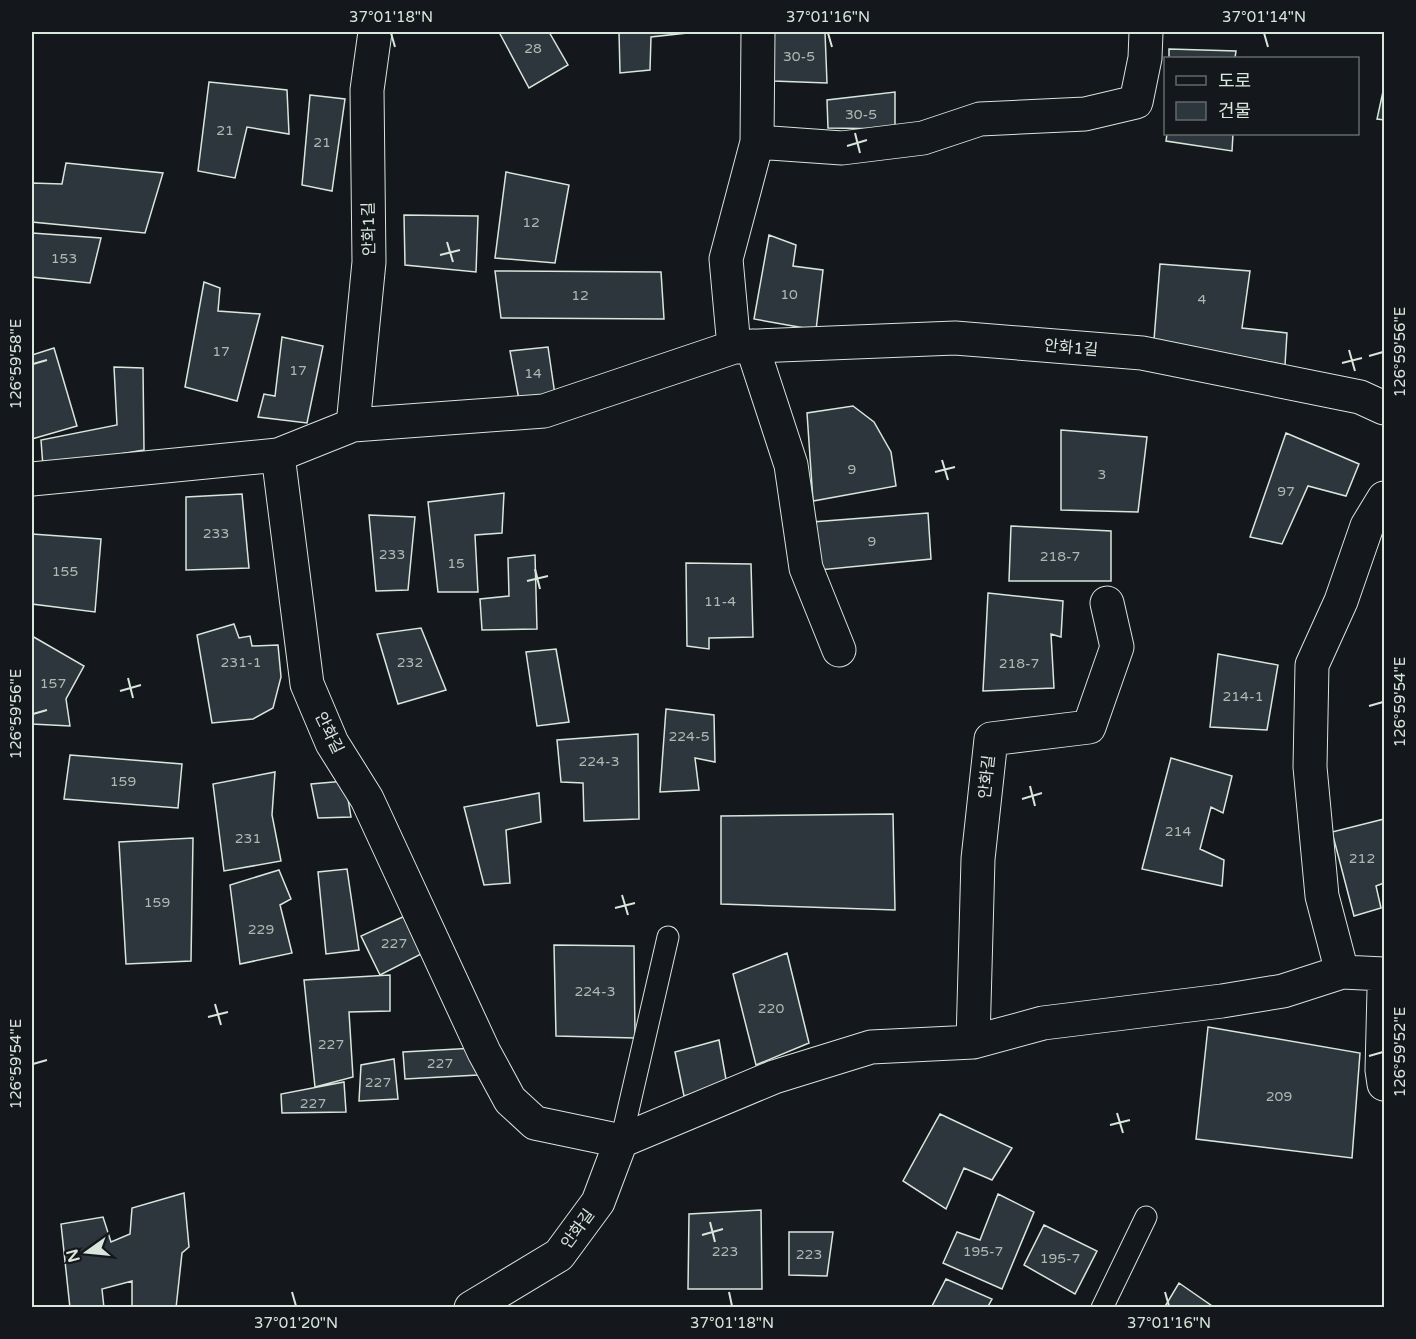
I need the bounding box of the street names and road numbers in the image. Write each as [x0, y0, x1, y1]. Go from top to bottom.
street label: 안화1길 [359, 202, 379, 256]
street label: 안화1길 [1043, 336, 1099, 360]
street label: 안화길 [310, 709, 348, 757]
street label: 안화길 [975, 754, 999, 800]
street label: 안화길 [557, 1205, 599, 1253]

